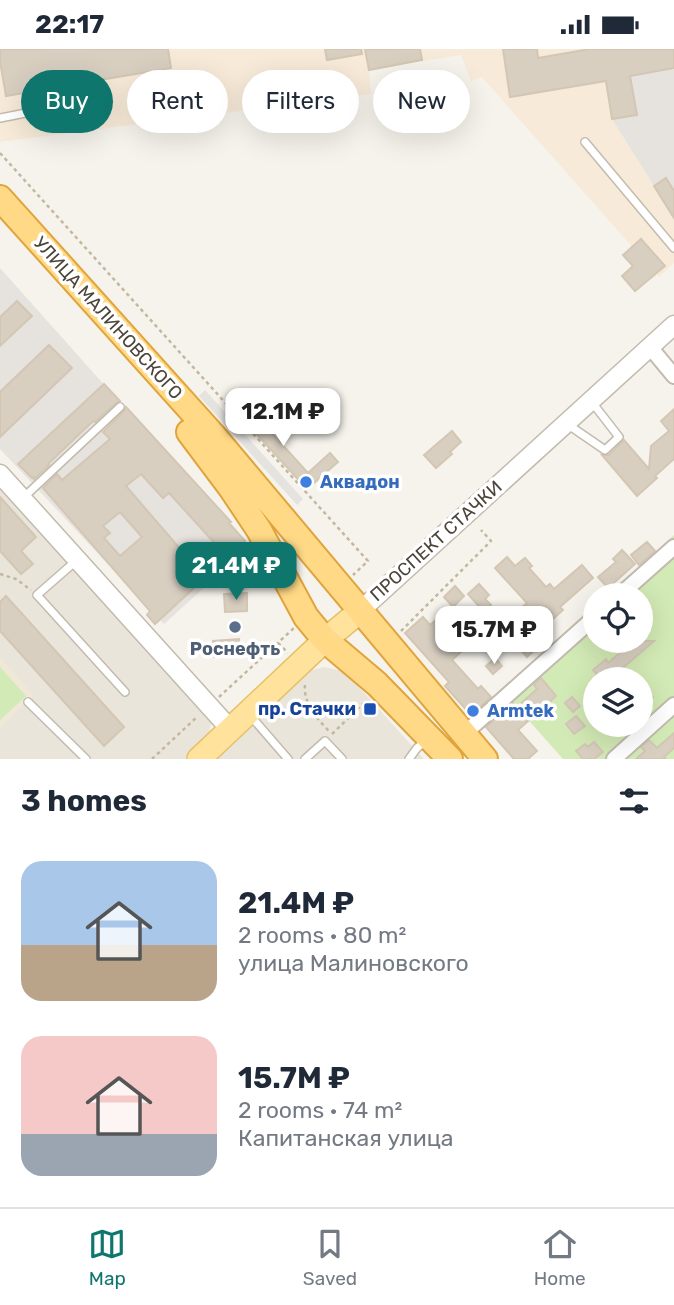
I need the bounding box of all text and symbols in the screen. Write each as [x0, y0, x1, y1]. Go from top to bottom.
text: 22:17 [35, 9, 104, 40]
chip: Buy [21, 70, 113, 133]
chip: Rent [127, 70, 228, 133]
chip: Filters [242, 70, 359, 133]
chip: New [373, 70, 470, 133]
street label: УЛИЦА МАЛИНОВСКОГО [29, 232, 187, 404]
pin: 12.1M ₽ [218, 389, 348, 448]
text: 12.1M ₽ [241, 397, 325, 425]
place label: Аквадон [320, 471, 400, 493]
marker: Аквадон [298, 474, 314, 490]
street label: ПРОСПЕКТ СТАЧКИ [366, 476, 506, 606]
pin: 21.4M ₽ [171, 543, 301, 602]
text: 21.4M ₽ [192, 551, 280, 579]
map controls [583, 583, 653, 737]
button: locate [583, 583, 653, 653]
pin: 15.7M ₽ [429, 607, 559, 666]
text: 15.7M ₽ [451, 615, 537, 643]
marker: Роснефть [227, 619, 243, 635]
place label: Роснефть [190, 638, 280, 660]
button: layers [583, 667, 653, 737]
place label: пр. Стачки [258, 698, 356, 720]
place label: Armtek [487, 700, 555, 722]
marker: пр. Стачки [362, 701, 378, 717]
marker: Armtek [465, 703, 481, 719]
icon: filters [615, 782, 653, 820]
text: 3 homes [21, 783, 147, 819]
text: 21.4M ₽ [238, 885, 354, 921]
icon: home [77, 889, 161, 973]
text: 2 rooms · 80 m² [238, 921, 406, 949]
text: улица Малиновского [238, 949, 469, 977]
text: 15.7M ₽ [238, 1060, 350, 1096]
icon: home [77, 1064, 161, 1148]
text: 2 rooms · 74 m² [238, 1096, 402, 1124]
text: Капитанская улица [238, 1124, 454, 1152]
tab: Map [88, 1225, 126, 1290]
tab: Saved [303, 1225, 357, 1290]
tab: Home [534, 1225, 586, 1290]

